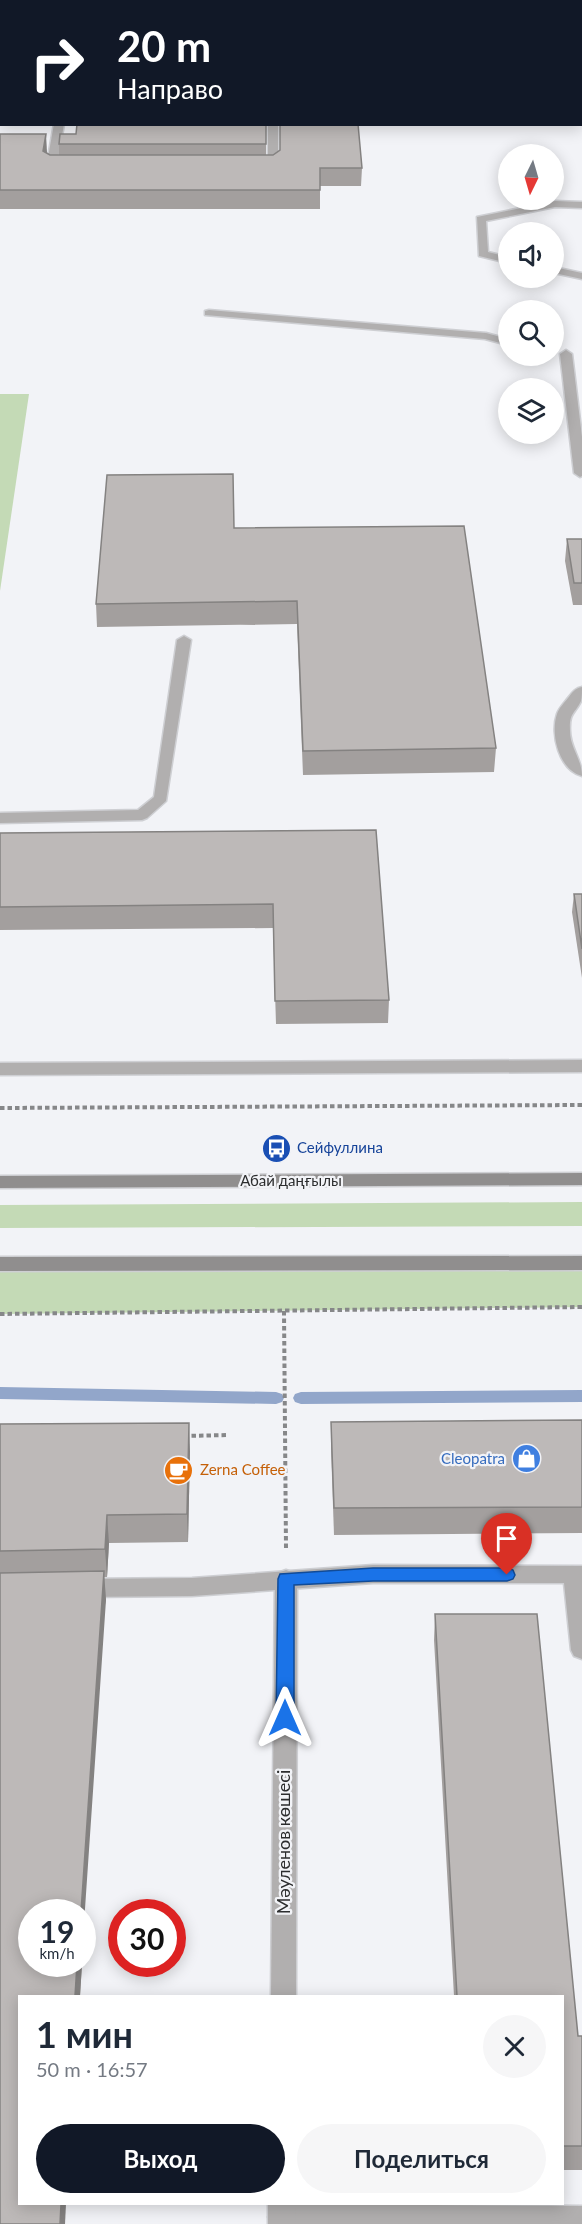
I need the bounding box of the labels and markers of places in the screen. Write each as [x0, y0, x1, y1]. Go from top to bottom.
bus stop icon: Сейфуллина [260, 1132, 292, 1164]
place label: Сейфуллина [297, 1138, 383, 1156]
shop icon: Cleopatra [510, 1443, 542, 1475]
place label: Cleopatra [441, 1449, 505, 1467]
cafe icon: Zerna Coffee [163, 1454, 195, 1486]
place label: Zerna Coffee [200, 1460, 286, 1478]
pin [481, 1513, 532, 1575]

